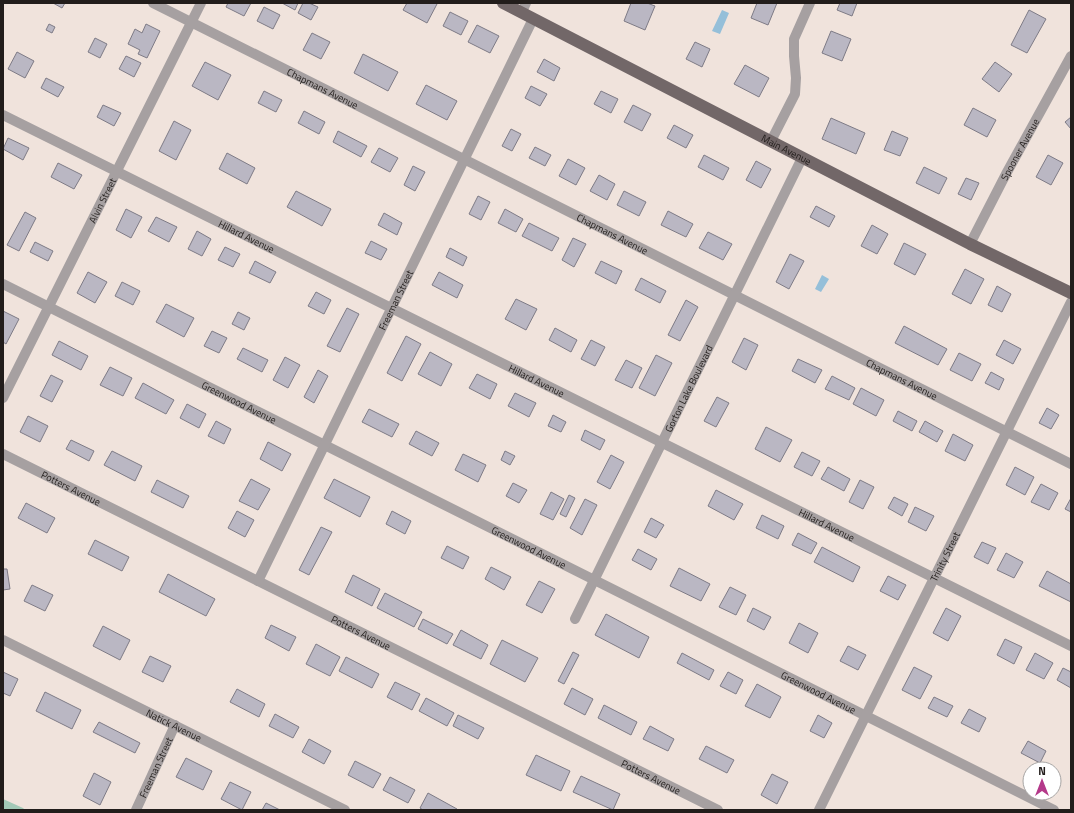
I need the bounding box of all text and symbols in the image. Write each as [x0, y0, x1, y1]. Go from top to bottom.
street label: Chapmans Avenue [285, 64, 361, 112]
street label: Spooner Avenue [997, 116, 1043, 183]
street label: Main Avenue [759, 130, 814, 168]
street label: Alvin Street [84, 175, 120, 226]
street label: Chapmans Avenue [574, 209, 651, 258]
street label: Hillard Avenue [216, 216, 277, 256]
street label: Freeman Street [374, 267, 417, 333]
street label: Gorton Lake Boulevard [661, 342, 716, 435]
street label: Chapmans Avenue [864, 355, 940, 403]
street label: Hillard Avenue [506, 360, 567, 401]
street label: Greenwood Avenue [199, 377, 279, 427]
street label: Potters Avenue [39, 467, 103, 509]
street label: Hillard Avenue [796, 504, 857, 545]
street label: Greenwood Avenue [489, 522, 569, 572]
street label: Trinity Street [926, 528, 964, 584]
street label: Potters Avenue [329, 611, 393, 653]
street label: Greenwood Avenue [779, 667, 859, 717]
street label: Natick Avenue [144, 705, 204, 745]
street label: Freeman Street [135, 734, 176, 800]
street label: Potters Avenue [619, 756, 683, 798]
north arrow [1022, 761, 1062, 801]
text: N [1038, 763, 1046, 779]

